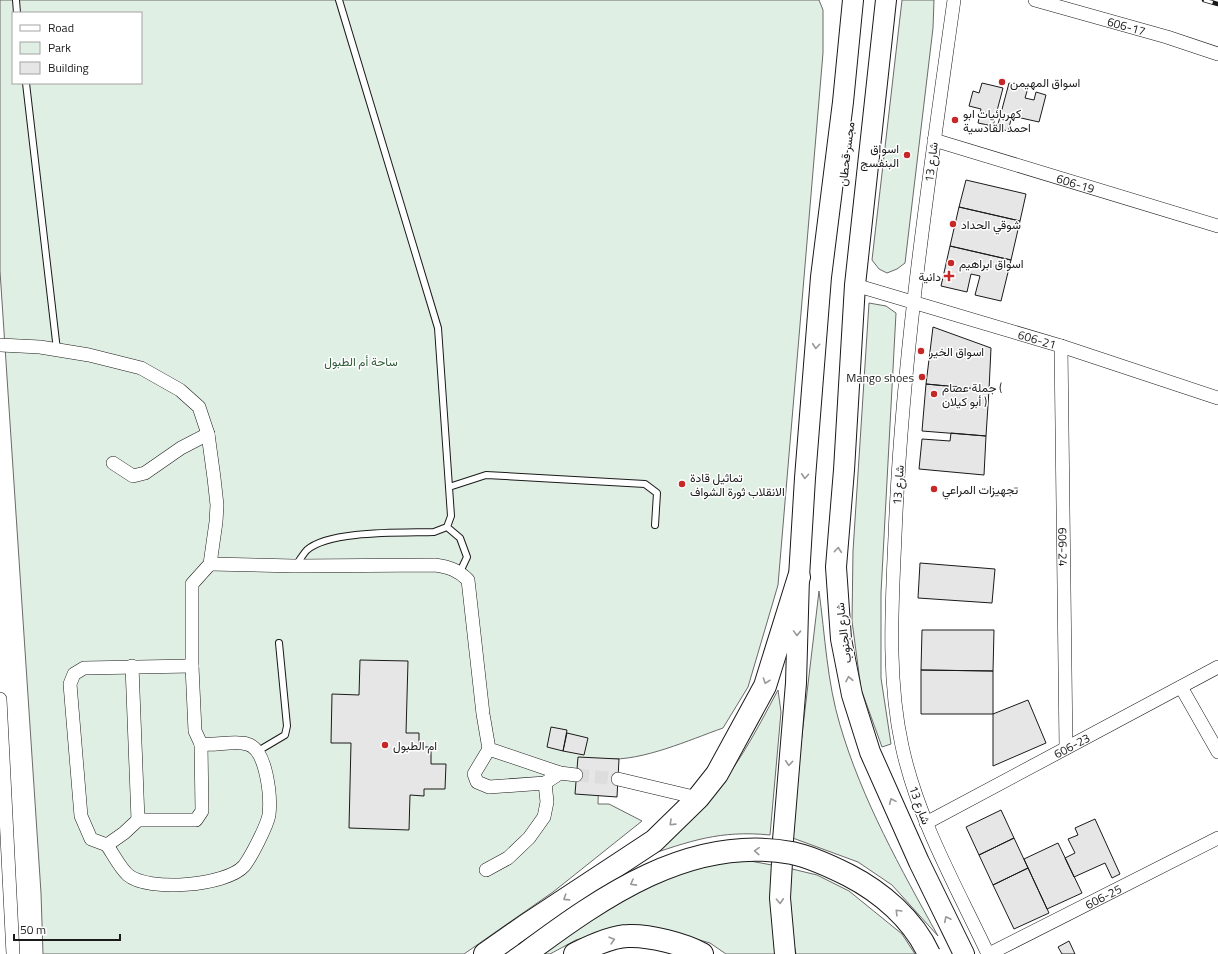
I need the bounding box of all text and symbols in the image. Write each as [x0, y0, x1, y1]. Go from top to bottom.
street label: 606-17 [1105, 11, 1148, 40]
legend [12, 12, 142, 84]
text: Road [48, 18, 74, 37]
text: Park [48, 38, 71, 57]
text: Building [48, 58, 89, 77]
place label: اسواق المهيمن [1010, 73, 1080, 92]
marker: اسواق المهيمن [997, 77, 1007, 87]
place label: كهربائيات ابو احمد القادسية [963, 104, 1031, 137]
marker: كهربائيات ابو احمد القادسية [950, 115, 960, 125]
street label: مجسر قحطان [833, 121, 859, 187]
place label: اسواق البنفسج [860, 139, 899, 172]
street label: شارع 13 [919, 141, 943, 183]
marker: اسواق البنفسج [902, 150, 912, 160]
street label: 606-19 [1054, 168, 1097, 198]
place label: شوقي الحداد [961, 215, 1021, 235]
marker: شوقي الحداد [948, 219, 958, 229]
place label: اسواق ابراهيم [959, 254, 1024, 273]
marker: اسواق ابراهيم [946, 258, 956, 268]
place label: دانية [918, 267, 941, 286]
marker: دانية [944, 271, 954, 281]
street label: 606-21 [1016, 324, 1059, 354]
place label: اسواق الخير [928, 342, 984, 361]
one-way arrow [812, 343, 821, 349]
marker: اسواق الخير [916, 346, 926, 356]
park label: ساحة أم الطبول [324, 352, 398, 371]
place label: Mango shoes [846, 368, 914, 387]
marker: Mango shoes [917, 372, 927, 382]
place label: جملة عصام ( أبو كيلان ) [942, 378, 1002, 411]
marker: جملة عصام ( أبو كيلان ) [929, 389, 939, 399]
street label: شارع 13 [887, 464, 909, 506]
place label: تماثيل قادة الانقلاب ثورة الشواف [690, 468, 785, 501]
one-way arrow [801, 472, 810, 479]
marker: تماثيل قادة الانقلاب ثورة الشواف [677, 479, 687, 489]
place label: تجهيزات المراعي [942, 480, 1018, 500]
marker: تجهيزات المراعي [929, 484, 939, 494]
street label: 606-24 [1054, 527, 1073, 567]
one-way arrow [833, 547, 842, 553]
street label: شارع الجنوب [830, 602, 856, 664]
one-way arrow [793, 630, 802, 636]
one-way arrow [845, 676, 854, 682]
one-way arrow [763, 678, 771, 685]
street label: 606-23 [1050, 728, 1093, 763]
place label: ام الطبول [393, 736, 437, 755]
marker: ام الطبول [380, 740, 390, 750]
one-way arrow [784, 760, 793, 766]
street label: شارع 13 [904, 783, 936, 827]
one-way arrow [889, 798, 897, 806]
one-way arrow [669, 818, 677, 826]
one-way arrow [754, 846, 760, 855]
one-way arrow [630, 878, 637, 886]
street label: 606-25 [1082, 879, 1125, 913]
one-way arrow [564, 893, 571, 900]
one-way arrow [776, 898, 785, 904]
one-way arrow [895, 909, 903, 916]
scale bar [14, 916, 120, 942]
one-way arrow [944, 916, 952, 923]
text: 50 m [20, 920, 46, 939]
one-way arrow [608, 936, 615, 945]

